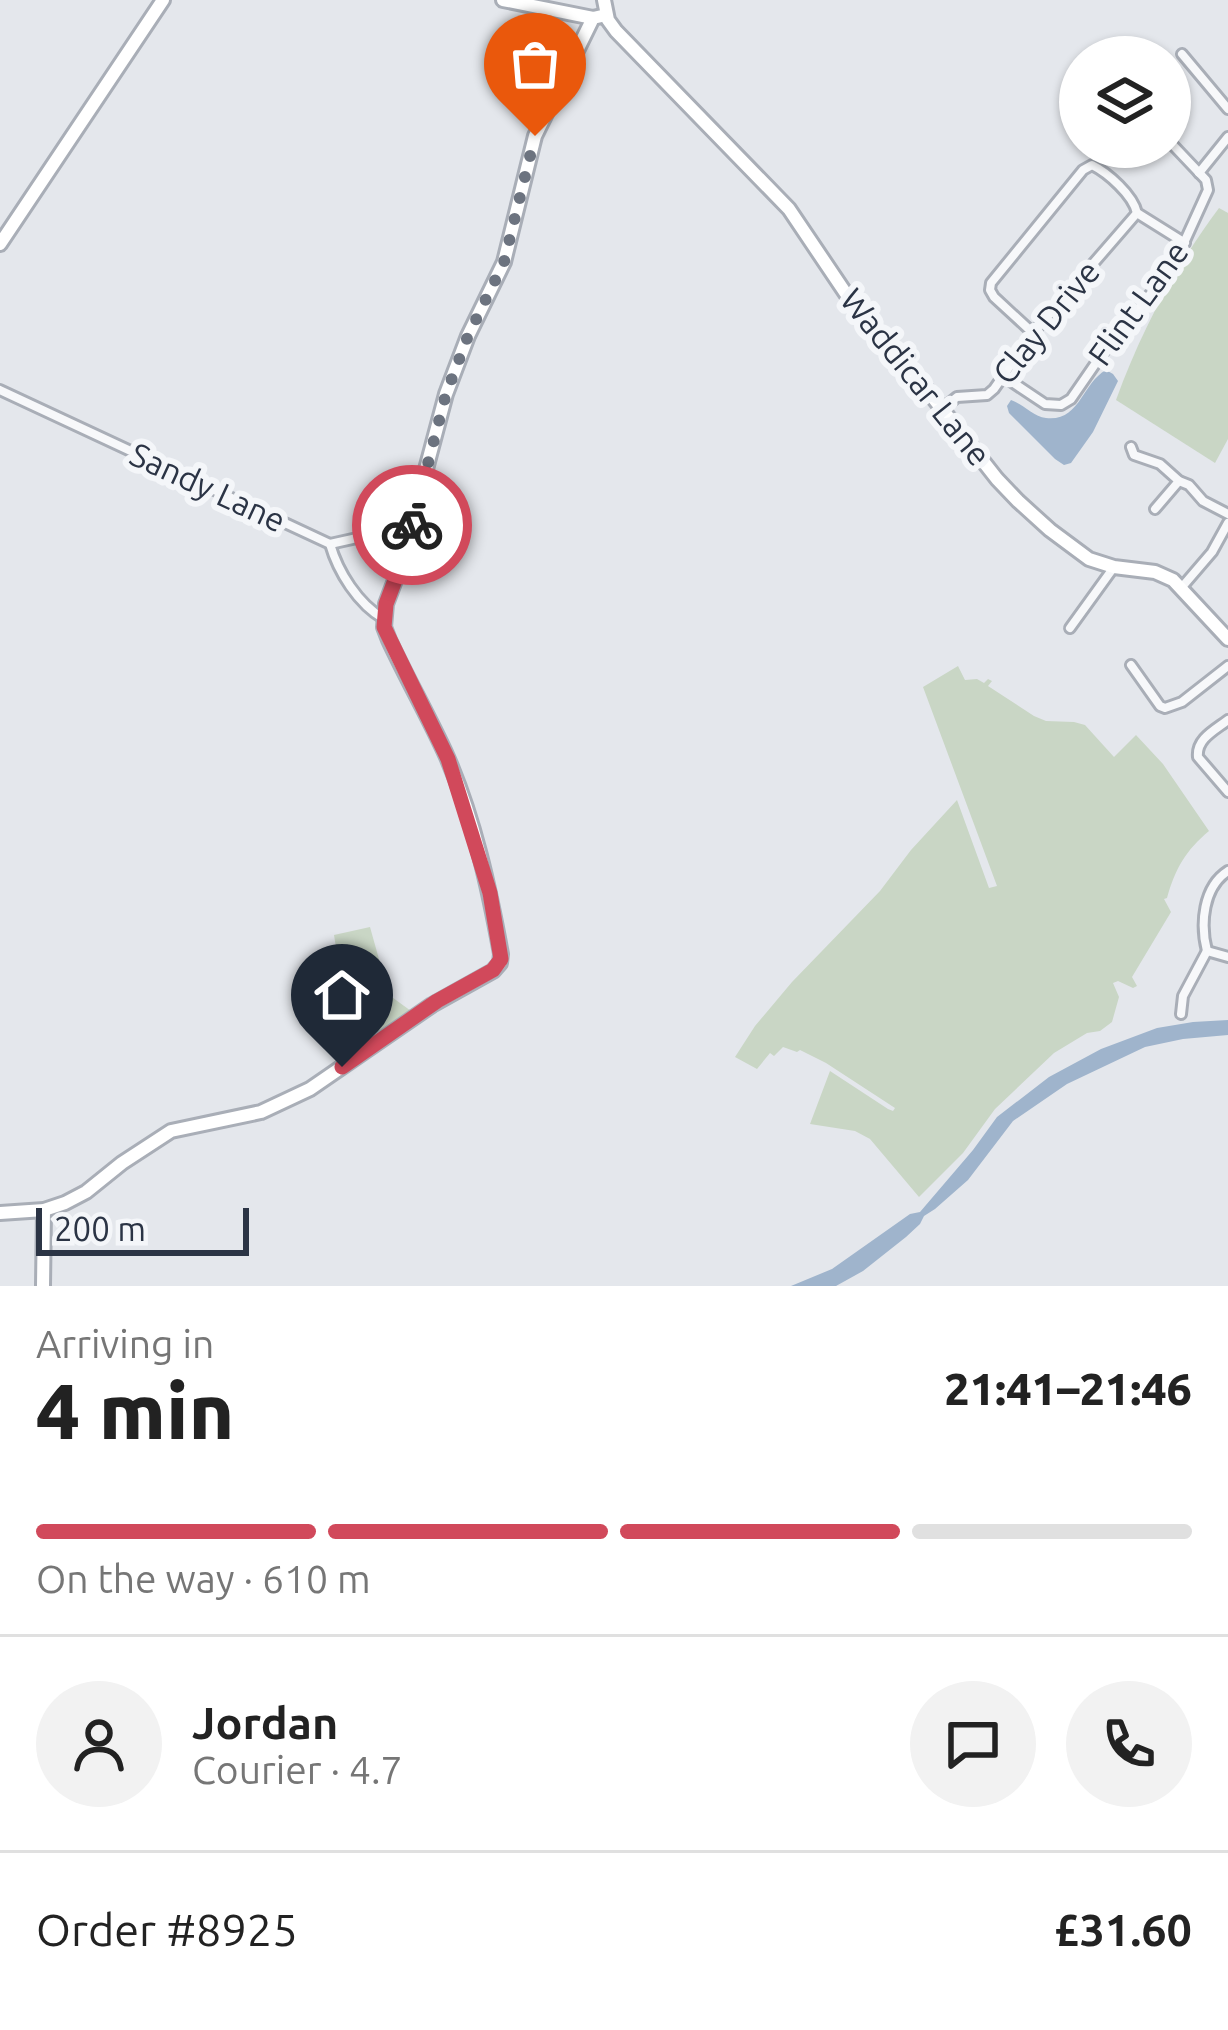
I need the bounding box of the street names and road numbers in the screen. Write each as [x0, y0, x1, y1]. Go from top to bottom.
street label: Flint Lane [1080, 233, 1195, 372]
street label: Clay Drive [985, 253, 1106, 391]
street label: Waddicar Lane [834, 281, 999, 472]
street label: Sandy Lane [125, 435, 292, 539]

